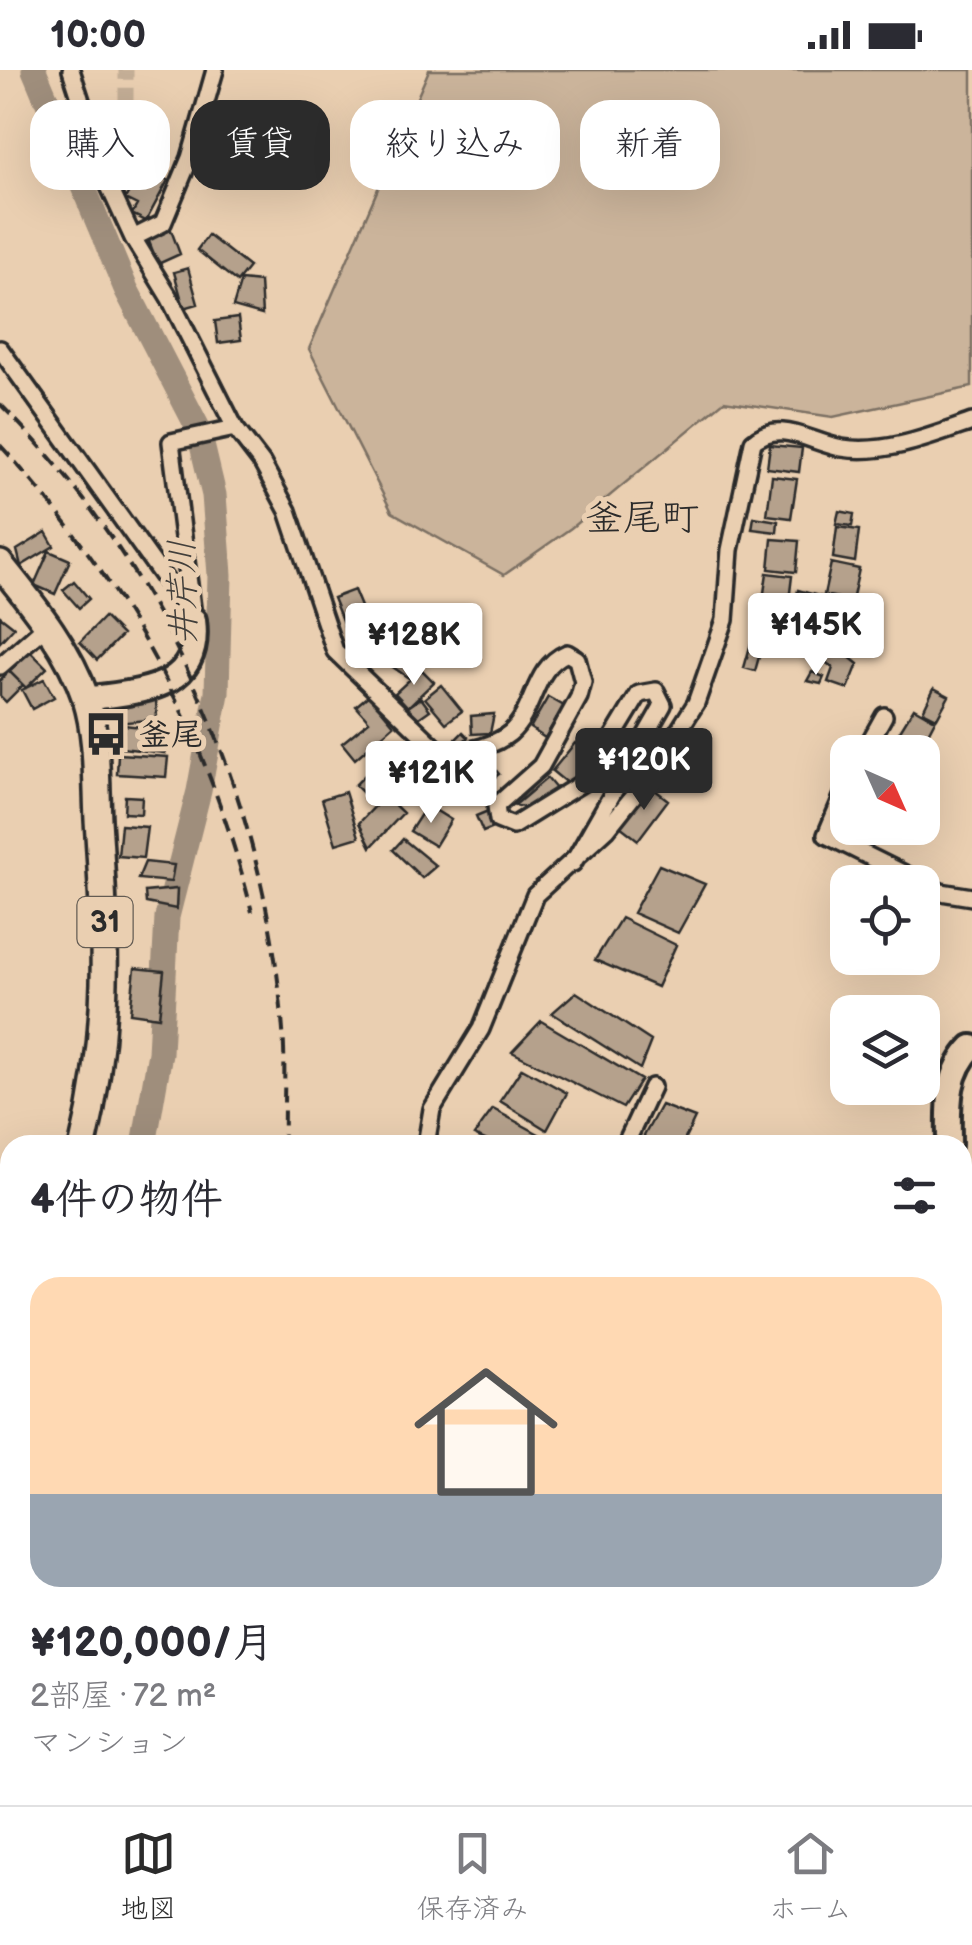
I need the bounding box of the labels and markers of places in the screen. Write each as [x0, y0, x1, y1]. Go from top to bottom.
pin: ¥145K [746, 593, 886, 678]
pin: ¥128K [344, 603, 484, 688]
bus stop icon: 釜尾 [82, 710, 130, 758]
place label: 釜尾 [139, 716, 203, 755]
pin: ¥120K [574, 728, 714, 813]
pin: ¥121K [361, 741, 501, 826]

